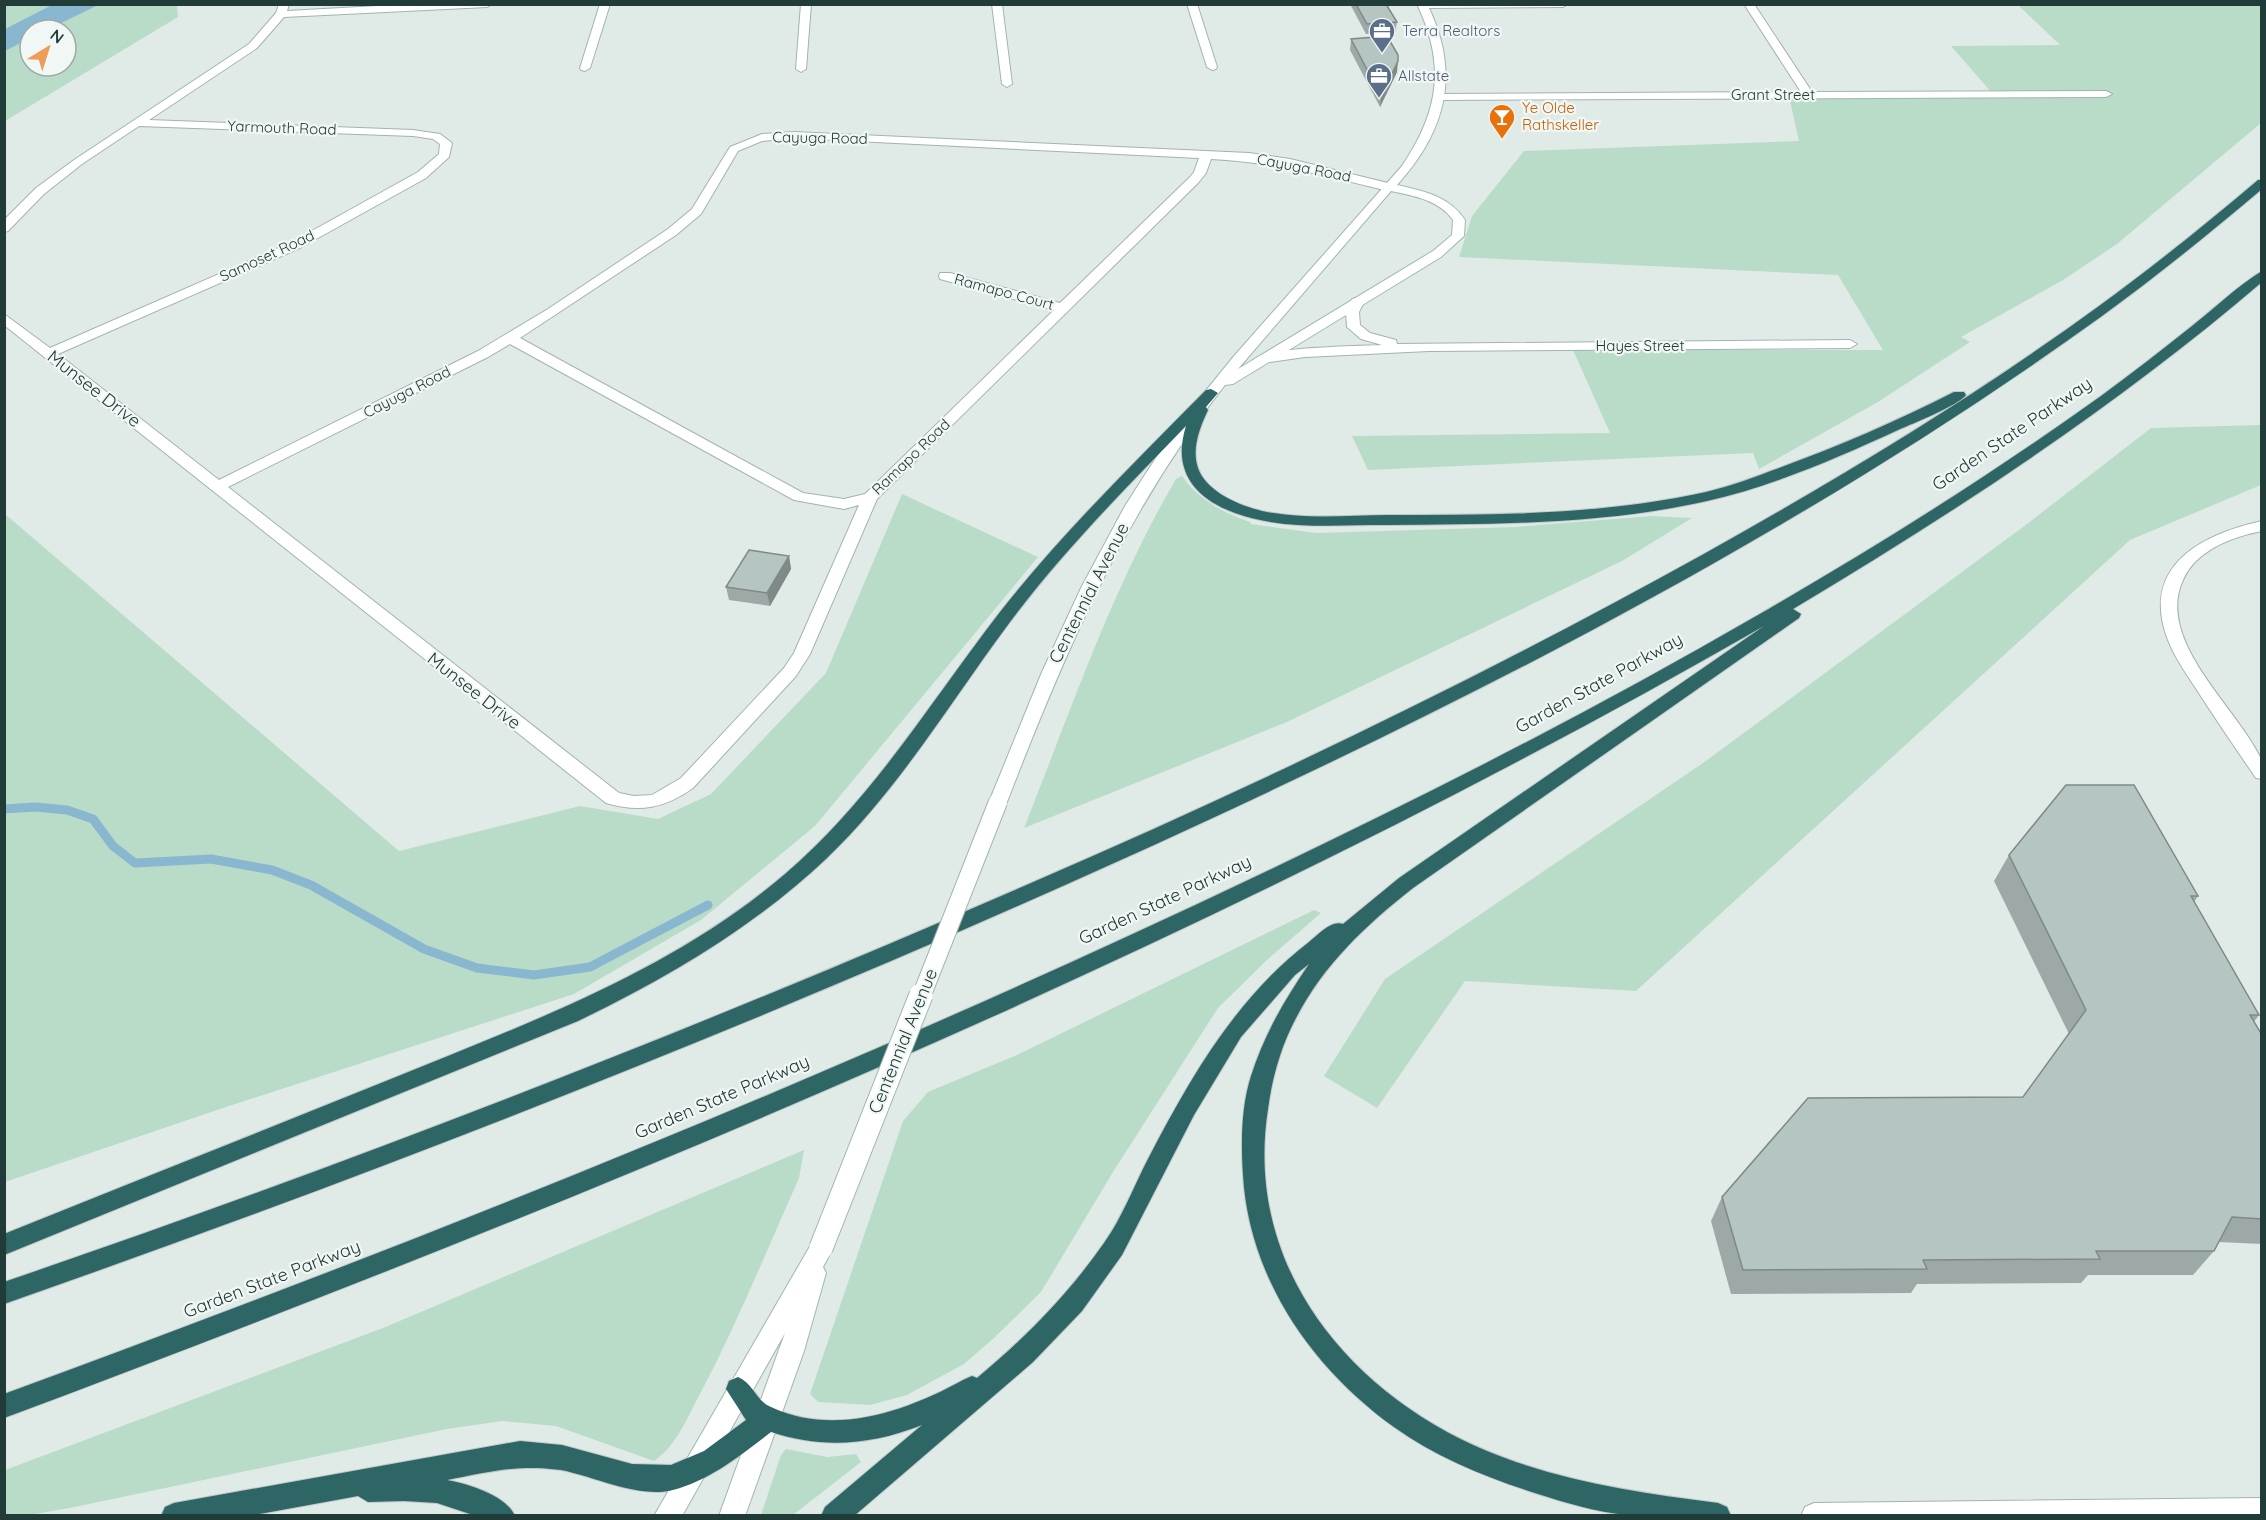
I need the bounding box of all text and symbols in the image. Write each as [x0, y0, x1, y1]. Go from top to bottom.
office icon: Terra Realtors [1367, 16, 1397, 54]
north arrow [18, 18, 78, 78]
place label: Terra Realtors [1402, 21, 1500, 40]
text: N [46, 25, 68, 48]
office icon: Allstate [1364, 61, 1394, 99]
place label: Allstate [1398, 66, 1449, 85]
street label: Grant Street [1731, 85, 1815, 104]
place label: Ye Olde Rathskeller [1522, 98, 1599, 134]
bar icon: Ye Olde Rathskeller [1487, 102, 1517, 140]
street label: Yarmouth Road [227, 116, 337, 139]
street label: Cayuga Road [772, 127, 868, 148]
street label: Cayuga Road [1255, 149, 1353, 186]
street label: Samoset Road [216, 225, 317, 286]
street label: Ramapo Court [952, 269, 1056, 314]
street label: Hayes Street [1596, 336, 1684, 355]
street label: Munsee Drive [43, 345, 146, 432]
street label: Cayuga Road [360, 361, 454, 422]
street label: Garden State Parkway [1927, 372, 2096, 496]
street label: Ramapo Road [868, 415, 954, 499]
street label: Centennial Avenue [1043, 519, 1134, 667]
street label: Garden State Parkway [1511, 627, 1686, 738]
street label: Munsee Drive [423, 647, 526, 734]
street label: Garden State Parkway [1075, 849, 1255, 950]
street label: Centennial Avenue [863, 965, 942, 1117]
street label: Garden State Parkway [631, 1049, 813, 1144]
street label: Garden State Parkway [180, 1234, 364, 1323]

